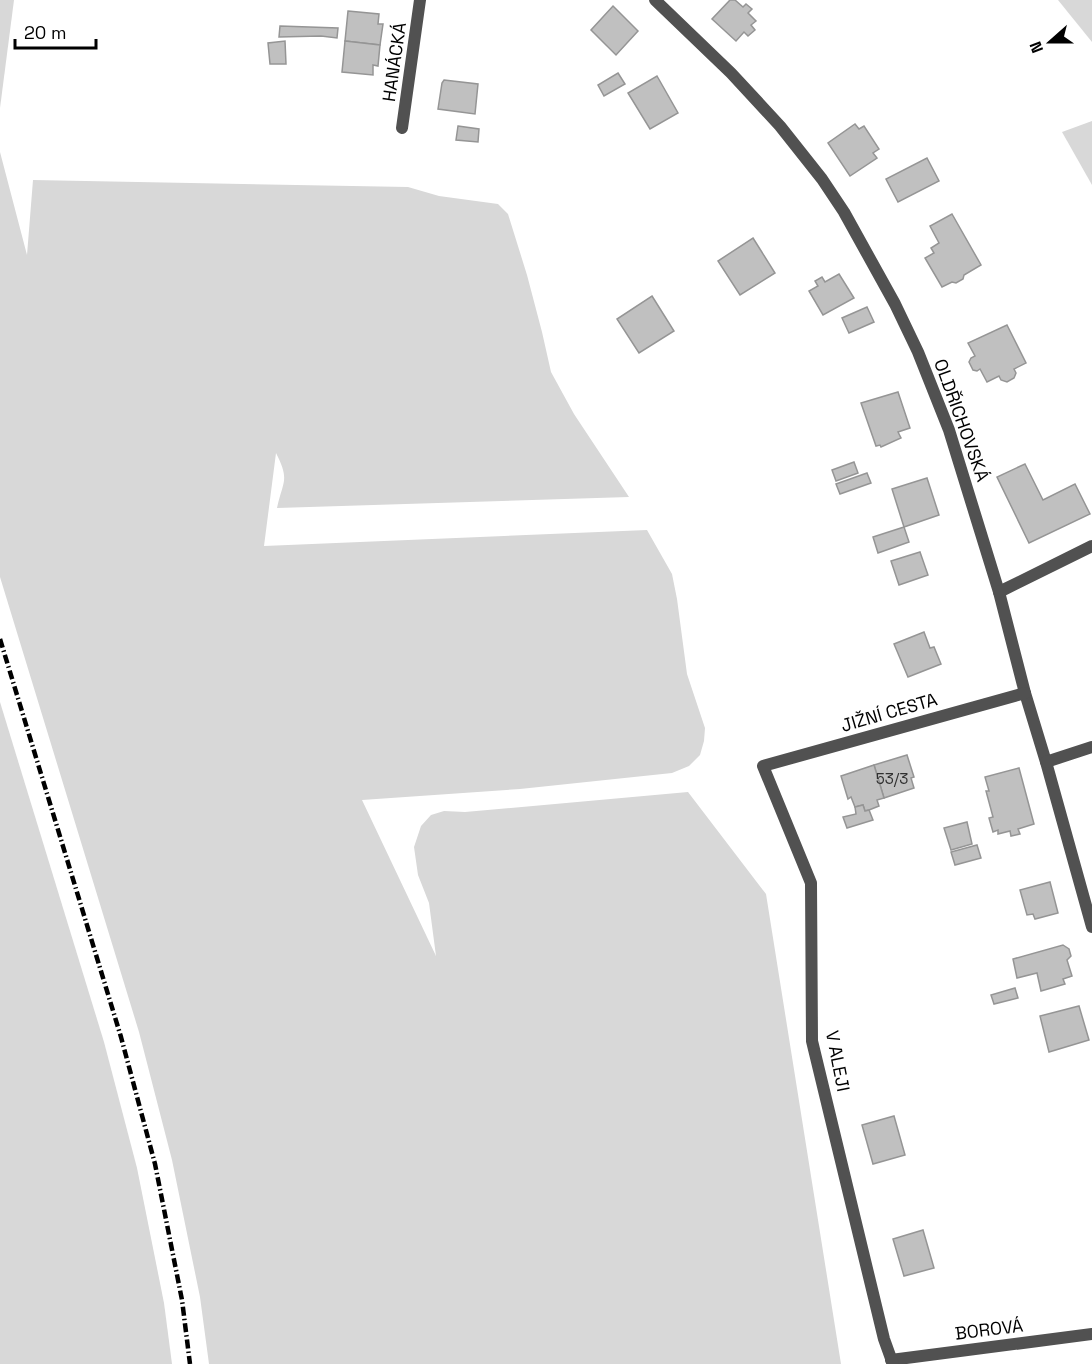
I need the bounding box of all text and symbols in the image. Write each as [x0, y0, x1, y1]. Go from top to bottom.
scale bar [15, 12, 96, 50]
north arrow [1020, 12, 1080, 72]
text: 20 m [24, 21, 67, 44]
street label: HANÁCKÁ [377, 21, 411, 103]
text: N [1025, 38, 1048, 56]
street label: OLDŘICHOVSKÁ [929, 355, 995, 485]
street label: JIŽNÍ CESTA [838, 687, 940, 737]
house number: 53/3 [876, 769, 908, 788]
street label: V ALEJI [821, 1029, 855, 1093]
street label: BOROVÁ [954, 1313, 1024, 1345]

